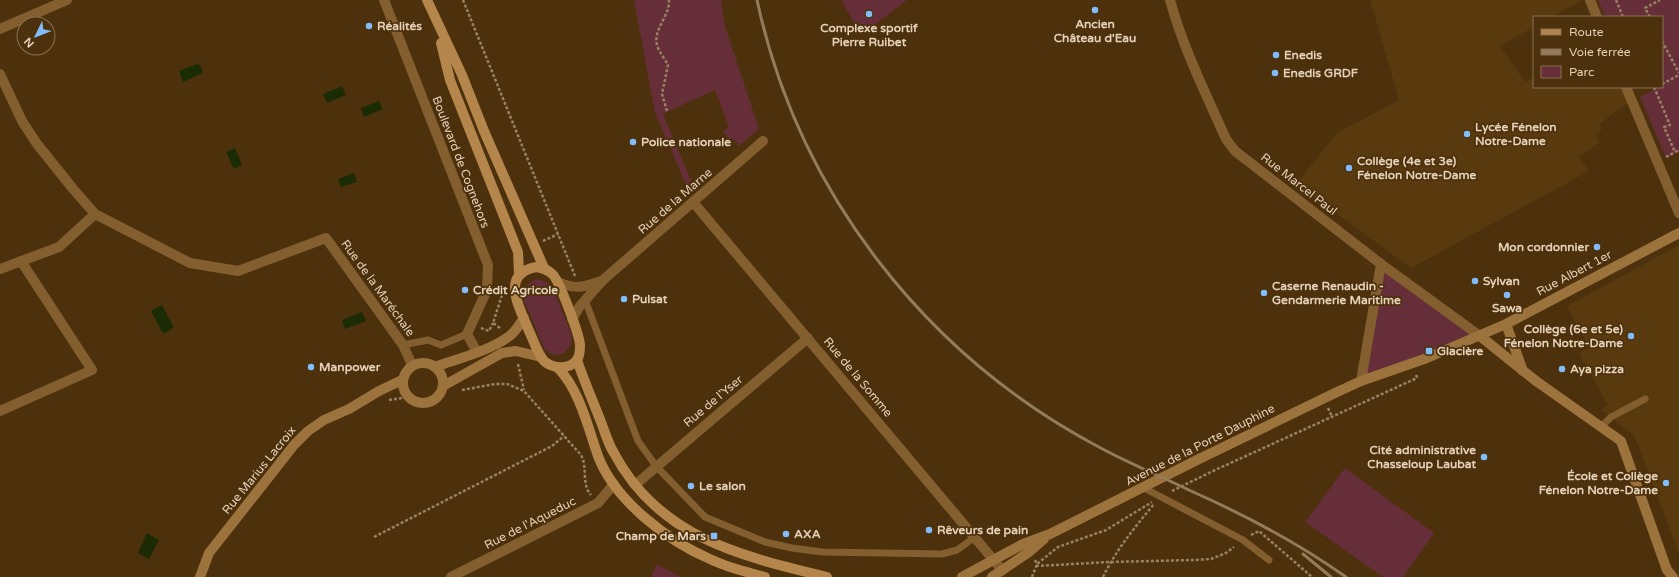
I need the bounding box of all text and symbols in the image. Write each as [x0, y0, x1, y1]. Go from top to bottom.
marker: Ancien Château d'Eau [1090, 5, 1100, 15]
marker: Complexe sportif Pierre Ruibet [864, 9, 874, 19]
north arrow [16, 16, 56, 56]
legend [1533, 16, 1663, 88]
place label: Ancien Château d'Eau [1054, 17, 1136, 45]
place label: Réalités [377, 19, 422, 33]
marker: Réalités [364, 21, 374, 31]
place label: Complexe sportif Pierre Ruibet [820, 21, 918, 49]
text: Route [1569, 25, 1604, 39]
text: N [21, 35, 37, 50]
text: Voie ferrée [1569, 45, 1631, 59]
place label: Enedis [1284, 48, 1322, 62]
marker: Enedis [1271, 50, 1281, 60]
text: Parc [1569, 65, 1594, 79]
place label: Enedis GRDF [1283, 66, 1359, 80]
marker: Enedis GRDF [1270, 68, 1280, 78]
street label: Boulevard de Cognehors [429, 94, 493, 230]
place label: Lycée Fénelon Notre-Dame [1475, 120, 1557, 148]
marker: Lycée Fénelon Notre-Dame [1462, 129, 1472, 139]
place label: Police nationale [641, 135, 731, 149]
marker: Police nationale [628, 137, 638, 147]
street label: Rue Marcel Paul [1258, 150, 1340, 218]
place label: Collège (4e et 3e) Fénelon Notre-Dame [1357, 154, 1476, 182]
marker: Collège (4e et 3e) Fénelon Notre-Dame [1344, 163, 1354, 173]
street label: Rue de la Marne [635, 165, 715, 237]
street label: Rue de la Maréchale [338, 237, 418, 339]
place label: Mon cordonnier [1498, 240, 1589, 254]
marker: Mon cordonnier [1592, 242, 1602, 252]
street label: Rue Albert 1er [1534, 247, 1614, 299]
place label: Sylvan [1483, 274, 1520, 289]
marker: Sylvan [1470, 276, 1480, 286]
place label: Caserne Renaudin - Gendarmerie Maritime [1272, 279, 1401, 307]
place label: Crédit Agricole [473, 283, 558, 298]
marker: Crédit Agricole [460, 285, 470, 295]
marker: Caserne Renaudin - Gendarmerie Maritime [1259, 288, 1269, 298]
marker: Sawa [1502, 290, 1512, 300]
place label: Pulsat [632, 292, 668, 306]
marker: Pulsat [619, 294, 629, 304]
place label: Sawa [1492, 301, 1522, 315]
place label: Collège (6e et 5e) Fénelon Notre-Dame [1504, 322, 1623, 350]
marker: Collège (6e et 5e) Fénelon Notre-Dame [1626, 331, 1636, 341]
street label: Rue de la Somme [821, 334, 896, 420]
place label: Glacière [1437, 344, 1483, 358]
marker: Glacière [1424, 346, 1434, 356]
place label: Manpower [319, 360, 381, 375]
marker: Manpower [306, 362, 316, 372]
place label: Aya pizza [1570, 362, 1624, 377]
marker: Aya pizza [1557, 364, 1567, 374]
street label: Rue de l'Yser [681, 372, 746, 430]
street label: Avenue de la Porte Dauphine [1123, 401, 1277, 489]
street label: Rue Marius Lacroix [219, 423, 299, 517]
place label: Cité administrative Chasseloup Laubat [1367, 443, 1476, 472]
marker: Cité administrative Chasseloup Laubat [1479, 452, 1489, 462]
place label: École et Collège Fénelon Notre-Dame [1539, 469, 1658, 497]
marker: École et Collège Fénelon Notre-Dame [1661, 478, 1671, 488]
place label: Le salon [699, 479, 746, 493]
marker: Le salon [686, 481, 696, 491]
street label: Rue de l'Aqueduc [482, 494, 578, 552]
place label: Rêveurs de pain [937, 523, 1028, 538]
marker: Rêveurs de pain [924, 525, 934, 535]
place label: AXA [794, 527, 821, 541]
place label: Champ de Mars [616, 529, 706, 544]
marker: AXA [781, 529, 791, 539]
marker: Champ de Mars [709, 531, 719, 541]

